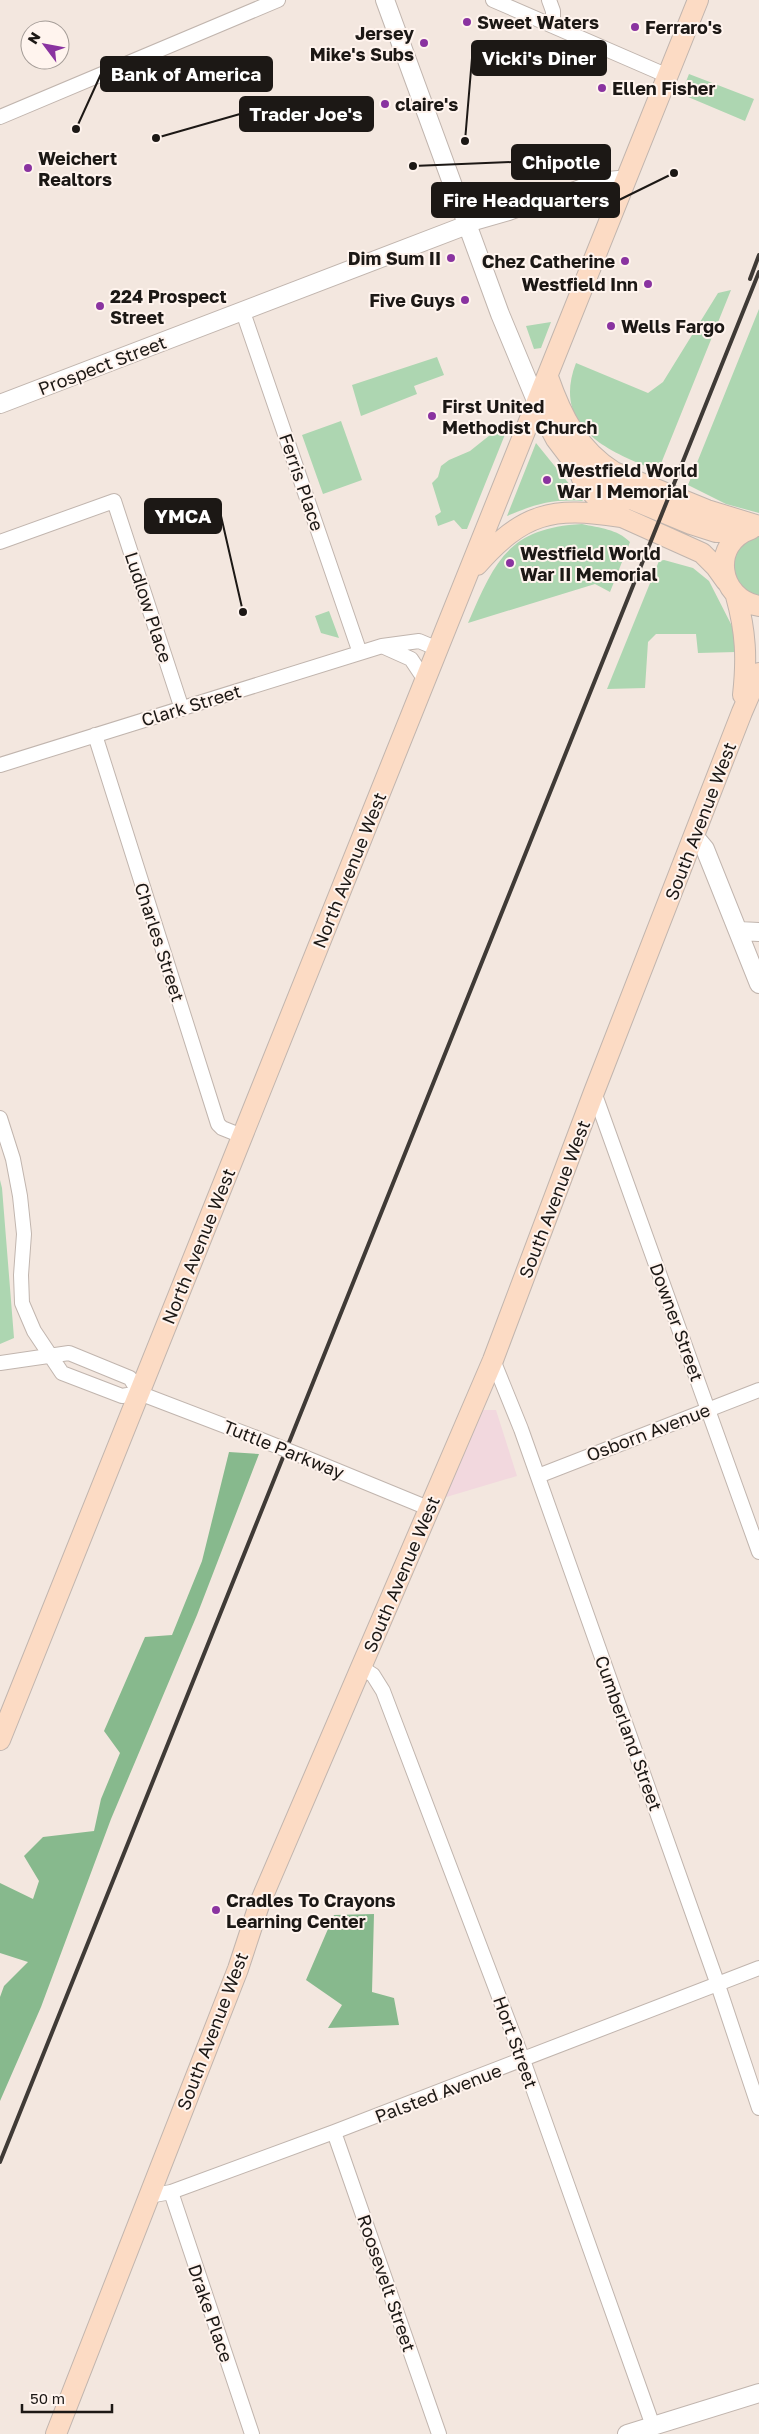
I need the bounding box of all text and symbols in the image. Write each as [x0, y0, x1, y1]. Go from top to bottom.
place label: Sweet Waters [477, 11, 599, 33]
marker: Sweet Waters [461, 16, 473, 28]
place label: Ferraro's [645, 16, 722, 38]
north arrow [20, 20, 70, 70]
marker: Ferraro's [629, 21, 641, 33]
place label: Jersey Mike's Subs [310, 22, 414, 65]
text: N [24, 29, 44, 47]
marker: Jersey Mike's Subs [418, 37, 430, 49]
callout: Vicki's Diner [472, 41, 606, 75]
text: Vicki's Diner [482, 46, 597, 69]
callout: Bank of America [101, 57, 272, 91]
text: Bank of America [111, 62, 261, 85]
place label: Ellen Fisher [612, 77, 715, 99]
marker: Ellen Fisher [596, 82, 608, 94]
place label: claire's [395, 93, 458, 115]
callout: Trader Joe's [240, 97, 373, 131]
marker: claire's [379, 98, 391, 110]
text: Trader Joe's [249, 102, 363, 125]
callout: Chipotle [512, 145, 610, 179]
place label: Weichert Realtors [38, 147, 117, 190]
text: Chipotle [522, 150, 600, 173]
marker: Weichert Realtors [22, 162, 34, 174]
callout: Fire Headquarters [432, 183, 619, 217]
text: Fire Headquarters [443, 188, 610, 211]
place label: Dim Sum II [348, 247, 441, 269]
place label: Chez Catherine [482, 250, 615, 272]
marker: Dim Sum II [445, 252, 457, 264]
marker: Chez Catherine [619, 255, 631, 267]
place label: Westfield Inn [522, 273, 638, 295]
marker: Westfield Inn [642, 278, 654, 290]
place label: 224 Prospect Street [110, 285, 227, 328]
place label: Five Guys [369, 289, 455, 311]
marker: Five Guys [459, 294, 471, 306]
marker: 224 Prospect Street [94, 300, 106, 312]
place label: Wells Fargo [621, 315, 725, 337]
marker: Wells Fargo [605, 320, 617, 332]
street label: Prospect Street [35, 330, 169, 400]
place label: First United Methodist Church [442, 395, 598, 438]
marker: First United Methodist Church [426, 410, 438, 422]
street label: Ferris Place [275, 430, 329, 534]
place label: Westfield World War I Memorial [557, 459, 697, 502]
marker: Westfield World War I Memorial [541, 474, 553, 486]
callout: YMCA [145, 499, 221, 533]
text: YMCA [155, 504, 212, 527]
place label: Westfield World War II Memorial [520, 542, 660, 585]
street label: Ludlow Place [121, 549, 177, 665]
marker: Westfield World War II Memorial [504, 557, 516, 569]
street label: Clark Street [138, 679, 244, 731]
street label: South Avenue West [660, 739, 740, 903]
street label: North Avenue West [308, 789, 390, 951]
street label: Charles Street [130, 880, 190, 1004]
street label: South Avenue West [514, 1117, 594, 1281]
street label: North Avenue West [157, 1165, 239, 1327]
street label: Downer Street [645, 1260, 709, 1384]
street label: Osborn Avenue [583, 1398, 713, 1466]
street label: Tuttle Parkway [220, 1415, 348, 1483]
street label: South Avenue West [358, 1492, 444, 1656]
street label: Cumberland Street [591, 1652, 667, 1814]
place label: Cradles To Crayons Learning Center [226, 1889, 396, 1932]
marker: Cradles To Crayons Learning Center [210, 1904, 222, 1916]
street label: South Avenue West [172, 1949, 252, 2113]
street label: Hort Street [489, 1993, 543, 2091]
street label: Palsted Avenue [372, 2059, 504, 2127]
street label: Roosevelt Street [353, 2211, 421, 2355]
street label: Drake Place [184, 2261, 238, 2365]
scale bar [22, 2382, 112, 2414]
text: 50 m [30, 2389, 65, 2407]

